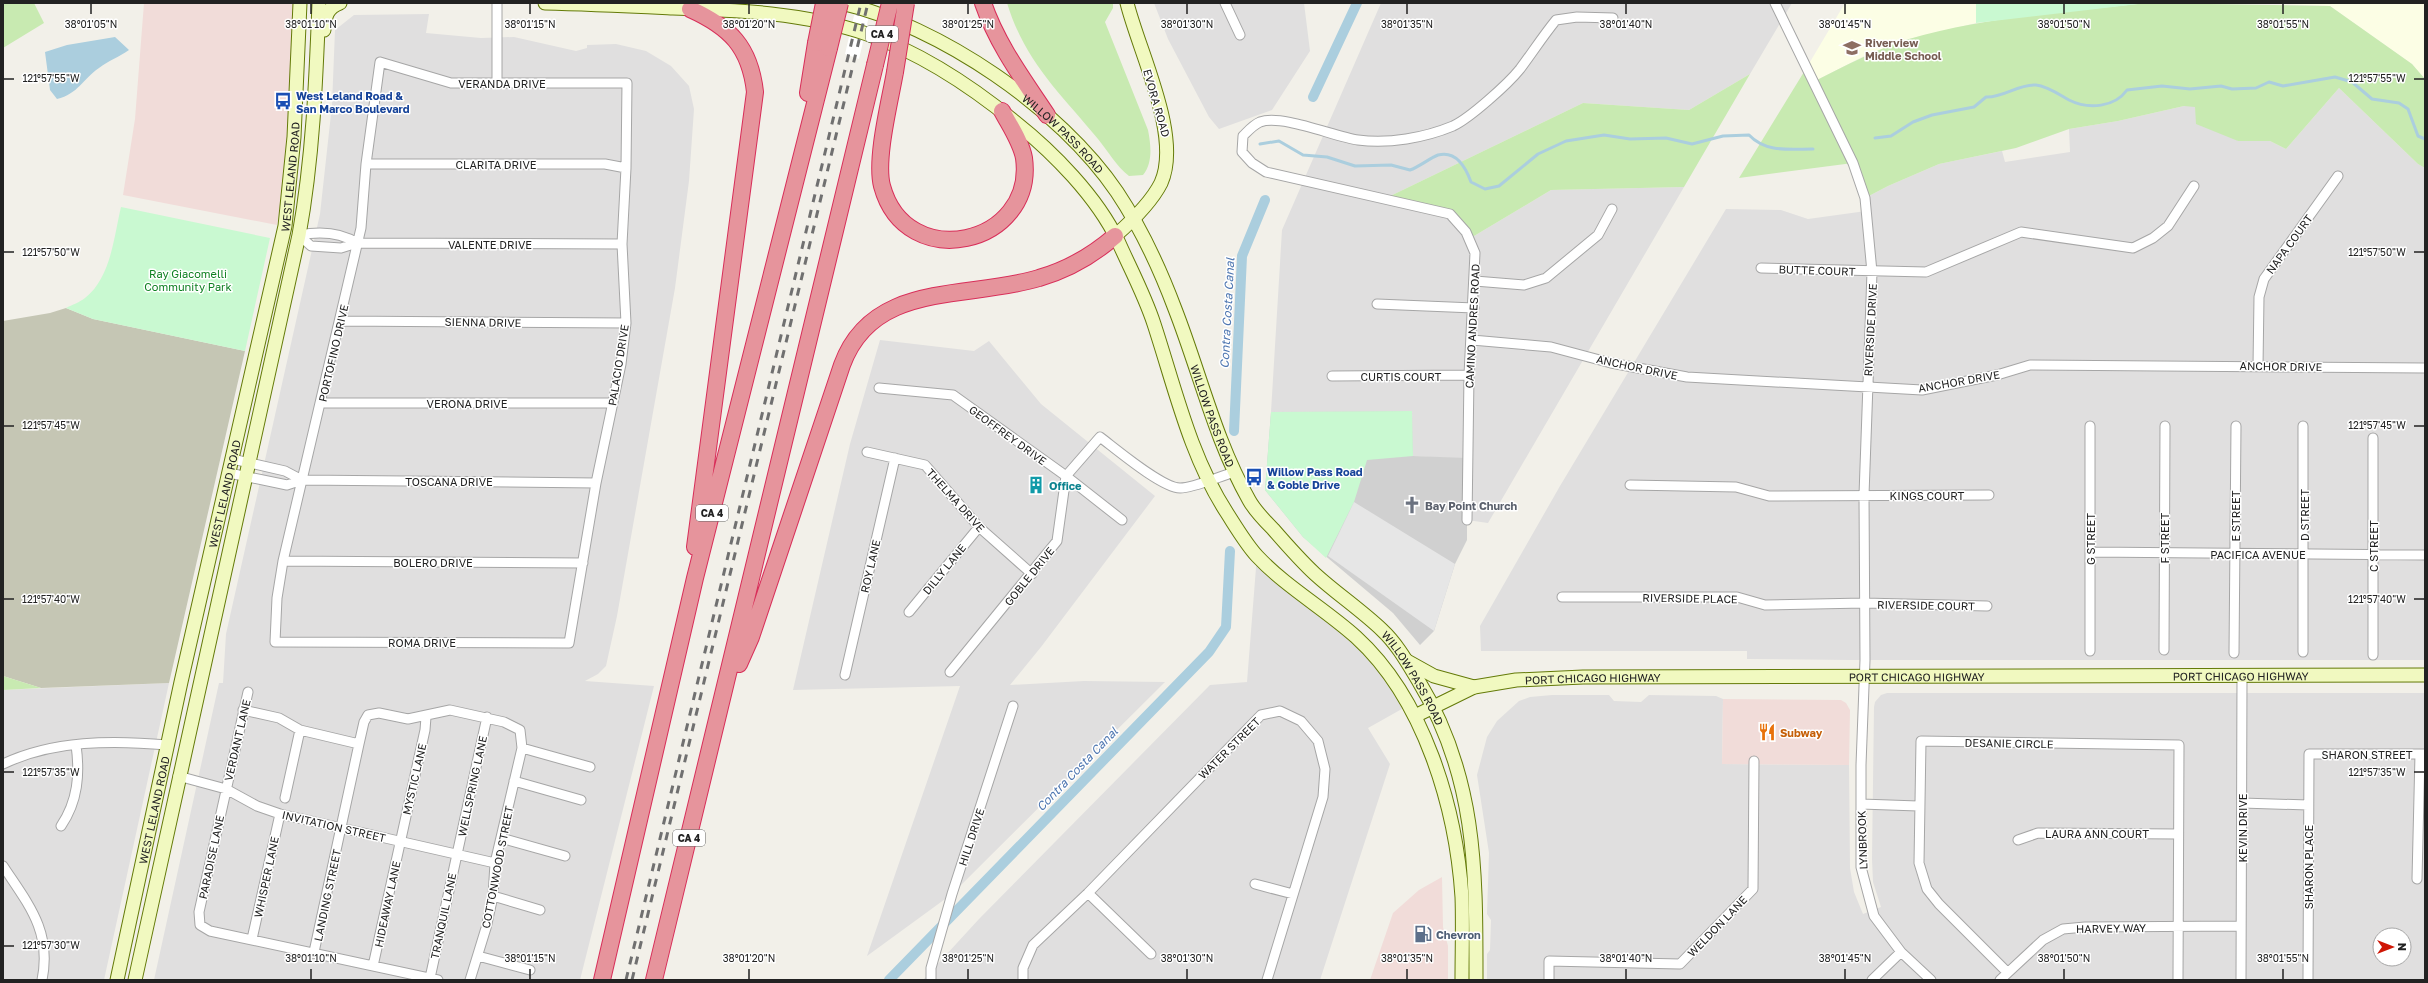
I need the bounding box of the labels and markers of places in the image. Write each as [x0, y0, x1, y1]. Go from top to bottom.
place label: Riverview Middle School [1865, 36, 1942, 62]
school or university icon: Riverview Middle School [1842, 38, 1862, 58]
place label: West Leland Road & San Marco Boulevard [296, 89, 410, 115]
bus stop icon: West Leland Road & San Marco Boulevard [273, 91, 293, 111]
place label: Willow Pass Road & Goble Drive [1267, 465, 1363, 491]
bus stop icon: Willow Pass Road & Goble Drive [1244, 467, 1264, 487]
building icon: Office [1026, 475, 1046, 495]
place label: Office [1049, 479, 1082, 492]
church icon: Bay Point Church [1402, 495, 1422, 515]
place label: Bay Point Church [1425, 499, 1517, 512]
restaurant icon: Subway [1757, 722, 1777, 742]
place label: Subway [1780, 726, 1823, 739]
fuel station icon: Chevron [1413, 924, 1433, 944]
place label: Chevron [1436, 928, 1481, 941]

